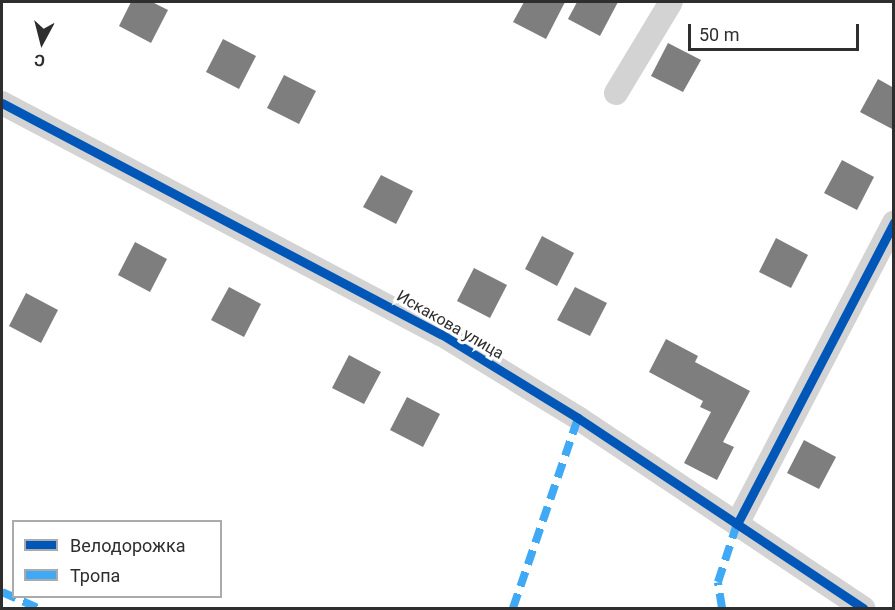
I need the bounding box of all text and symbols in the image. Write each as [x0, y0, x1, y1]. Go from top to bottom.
north arrow [12, 12, 72, 72]
scale bar [691, 12, 862, 50]
text: 50 m [699, 24, 739, 45]
text: С [33, 50, 46, 70]
street label: Искакова улица [393, 287, 507, 363]
legend [12, 520, 222, 598]
text: Велодорожка [70, 535, 185, 556]
text: Тропа [70, 565, 120, 586]

